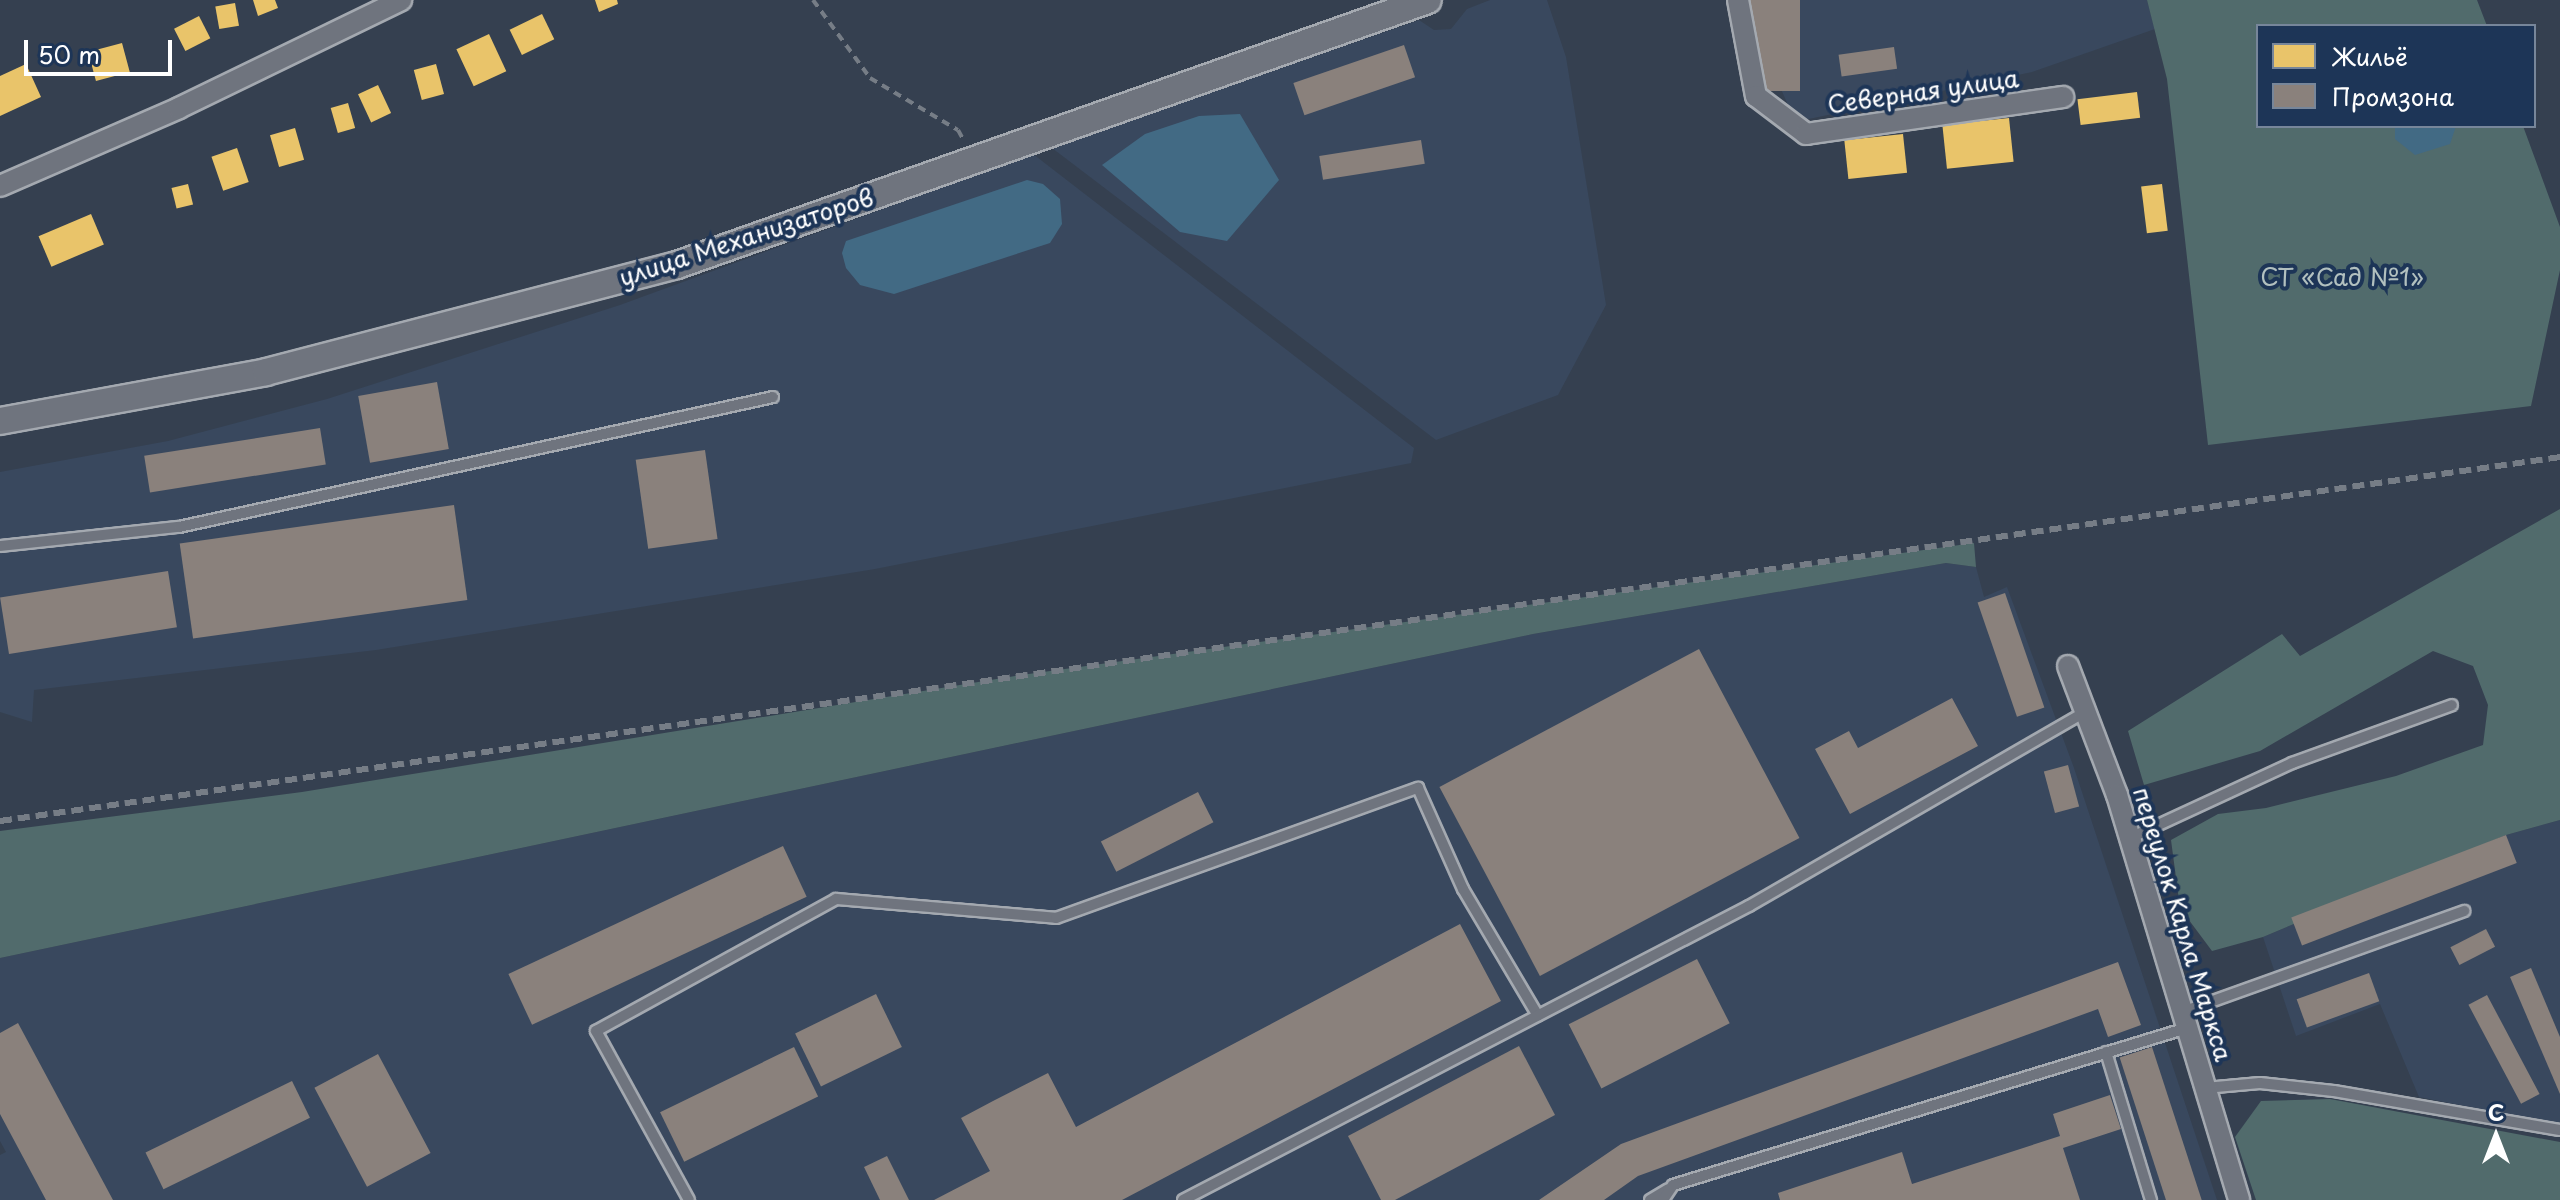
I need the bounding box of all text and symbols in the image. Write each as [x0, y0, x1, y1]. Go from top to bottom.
scale bar [28, 24, 176, 74]
legend [2256, 24, 2536, 128]
text: 50 m [38, 36, 100, 72]
text: Жильё [2332, 38, 2408, 74]
street label: Северная улица [1825, 63, 2021, 119]
text: Промзона [2332, 78, 2454, 114]
street label: улица Механизаторов [615, 182, 877, 292]
park label: СТ «Сад №1» [2260, 263, 2424, 291]
street label: переулок Карла Маркса [2127, 783, 2239, 1065]
text: С [2488, 1095, 2504, 1128]
north arrow [2456, 1096, 2536, 1176]

